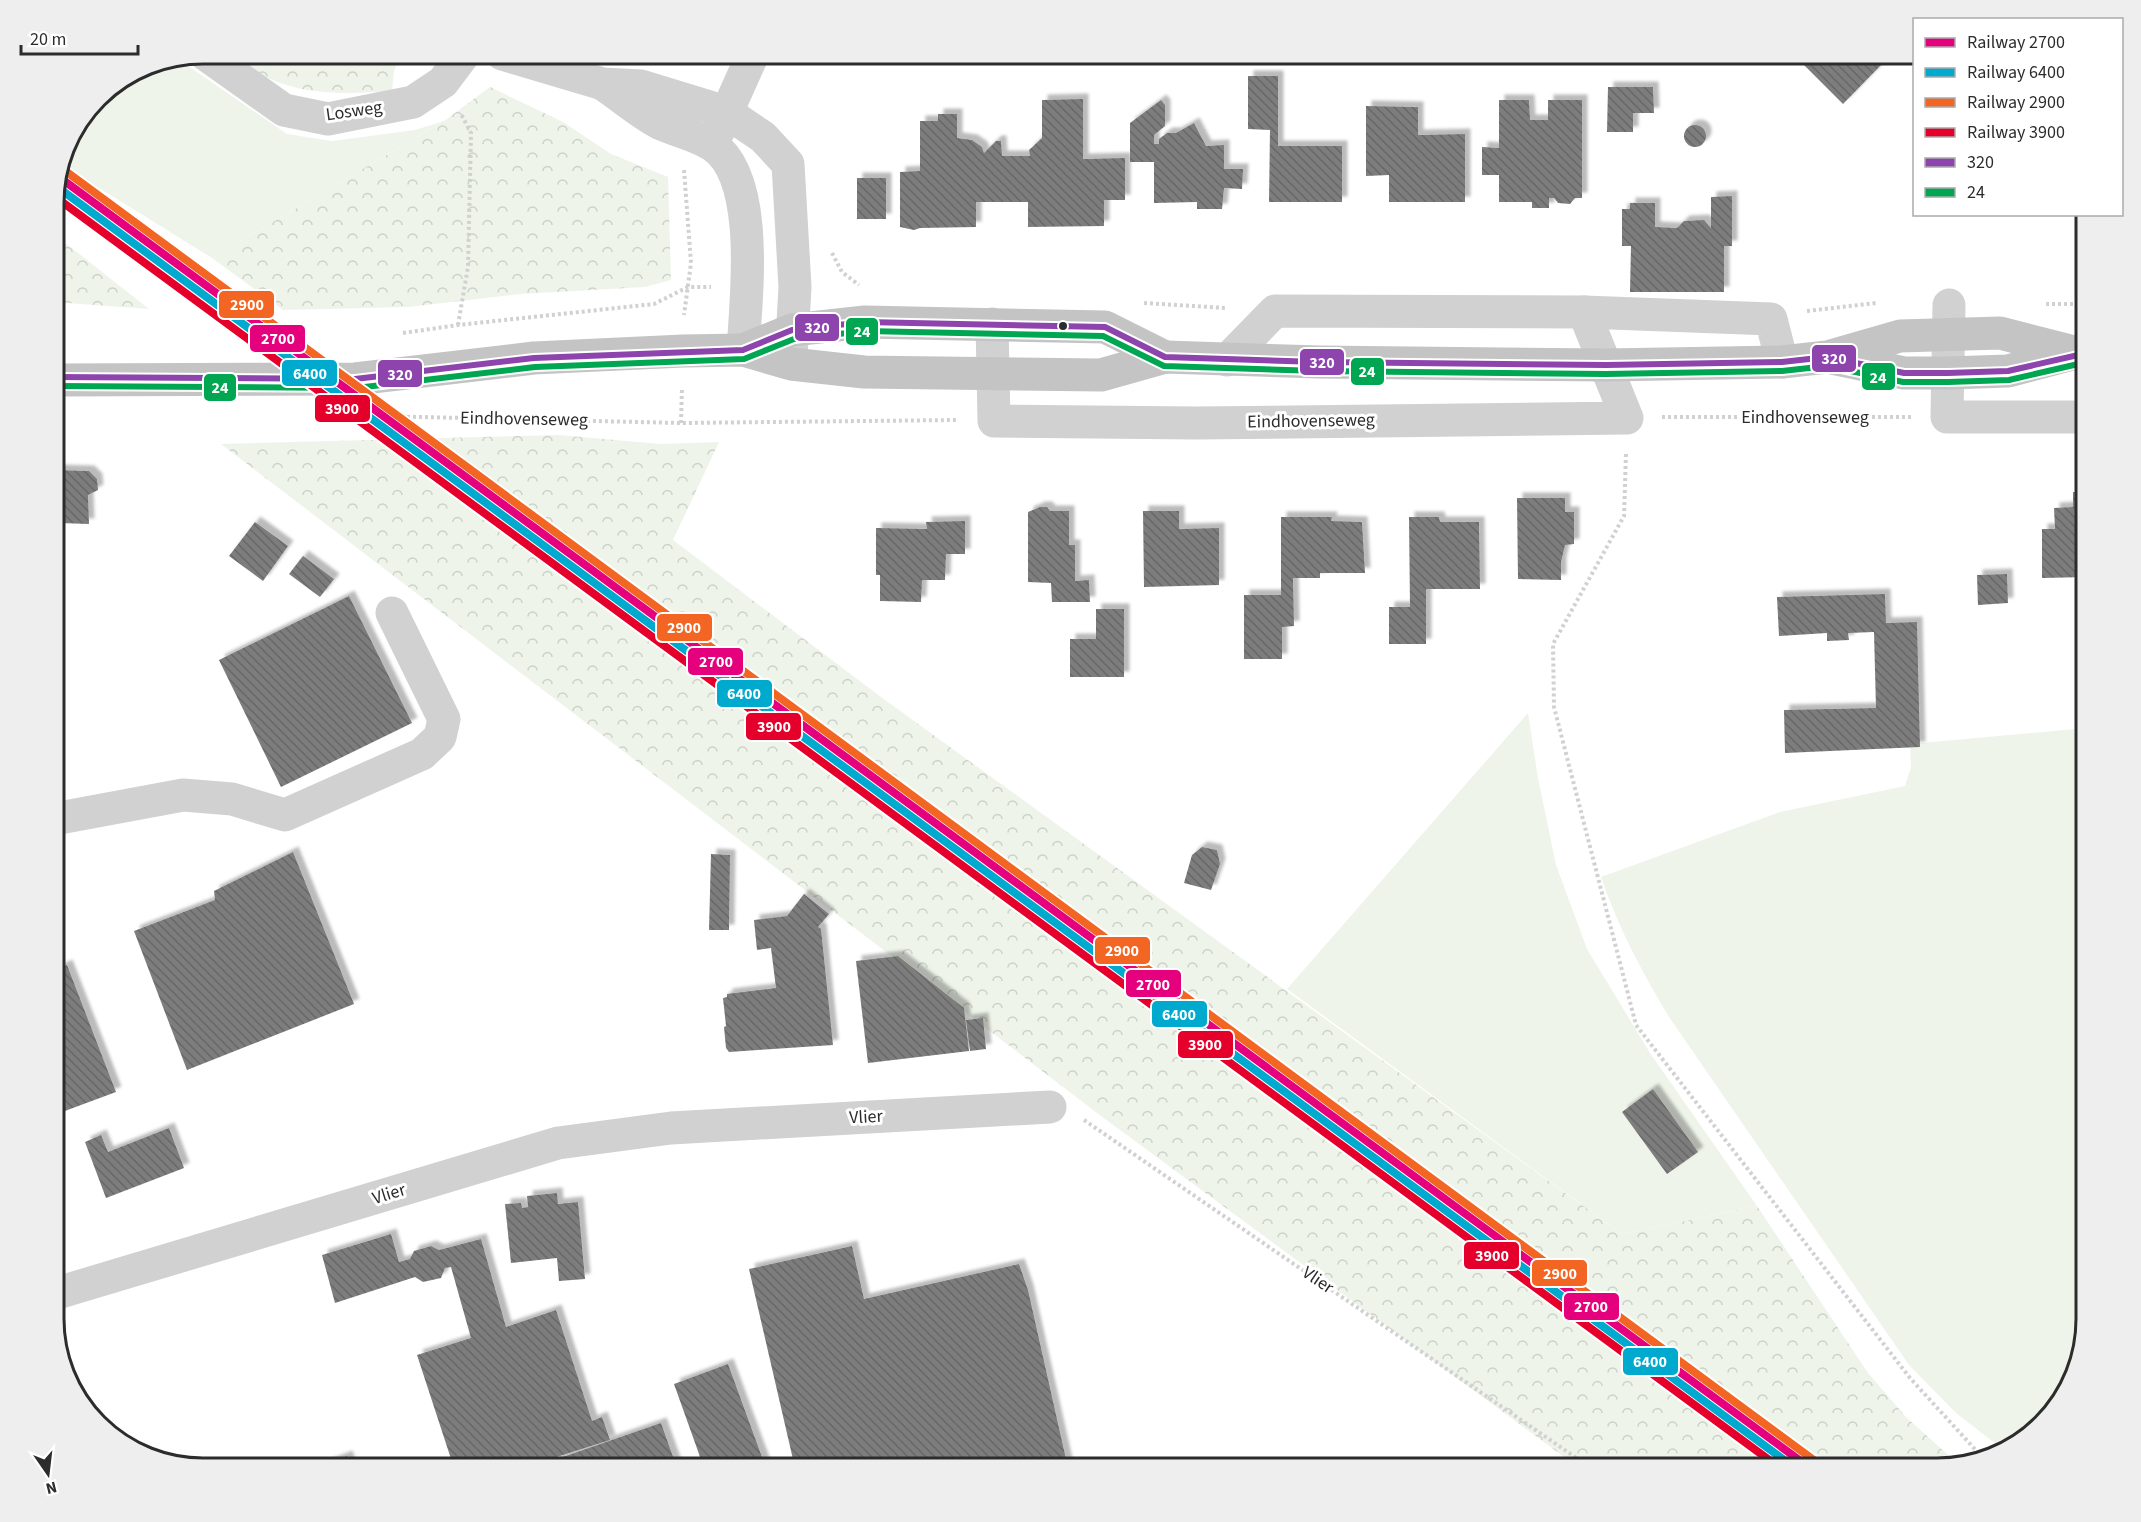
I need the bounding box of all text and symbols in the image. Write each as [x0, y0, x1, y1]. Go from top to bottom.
scale bar [21, 18, 138, 56]
legend [1913, 18, 2123, 216]
text: 20 m [30, 27, 66, 52]
text: Railway 2700 [1967, 30, 2065, 55]
text: Railway 6400 [1967, 60, 2065, 85]
text: Railway 2900 [1967, 90, 2065, 115]
street label: Losweg [324, 95, 384, 127]
text: Railway 3900 [1967, 120, 2065, 145]
text: 320 [1967, 150, 1994, 175]
text: 24 [1967, 180, 1985, 205]
line badge: 2900 [218, 290, 275, 319]
text: 2900 [230, 294, 264, 316]
line badge: 320 [794, 313, 840, 342]
text: 320 [804, 317, 830, 339]
line badge: 24 [845, 317, 879, 346]
unlabelled marker [1057, 320, 1069, 332]
text: 24 [854, 321, 871, 343]
line badge: 2700 [249, 324, 306, 353]
text: 2700 [261, 328, 295, 350]
line badge: 320 [1811, 344, 1857, 373]
line badge: 320 [1299, 348, 1345, 376]
text: 320 [1821, 348, 1847, 370]
text: 320 [1309, 352, 1335, 374]
line badge: 24 [1350, 357, 1385, 386]
line badge: 6400 [281, 359, 338, 387]
line badge: 320 [377, 359, 423, 388]
text: 24 [1359, 361, 1376, 383]
line badge: 24 [1861, 362, 1896, 391]
text: 6400 [293, 363, 327, 385]
text: 320 [387, 364, 413, 386]
text: 24 [1870, 367, 1887, 389]
line badge: 24 [203, 373, 237, 402]
text: 24 [212, 377, 229, 399]
line badge: 3900 [314, 394, 371, 423]
text: 3900 [325, 398, 359, 420]
street label: Eindhovenseweg [460, 405, 588, 433]
street label: Eindhovenseweg [1741, 405, 1869, 430]
street label: Eindhovenseweg [1247, 407, 1375, 435]
line badge: 2900 [656, 613, 713, 642]
text: 2900 [667, 617, 701, 639]
line badge: 2700 [687, 647, 744, 676]
text: 2700 [699, 651, 733, 673]
line badge: 6400 [716, 679, 773, 708]
text: 6400 [727, 683, 761, 705]
line badge: 3900 [745, 712, 802, 741]
text: 3900 [757, 716, 791, 738]
line badge: 2900 [1094, 936, 1151, 965]
text: 2900 [1105, 940, 1139, 962]
line badge: 2700 [1125, 969, 1182, 998]
text: 2700 [1136, 974, 1170, 996]
line badge: 6400 [1151, 1000, 1208, 1028]
text: 6400 [1162, 1004, 1196, 1026]
line badge: 3900 [1177, 1030, 1234, 1059]
text: 3900 [1188, 1034, 1222, 1056]
street label: Vlier [849, 1104, 884, 1130]
street label: Vlier [369, 1177, 409, 1211]
line badge: 3900 [1463, 1241, 1520, 1270]
text: 3900 [1475, 1245, 1509, 1267]
line badge: 2900 [1531, 1259, 1588, 1287]
street label: Vlier [1297, 1260, 1339, 1300]
text: 2900 [1543, 1263, 1577, 1285]
line badge: 2700 [1563, 1292, 1620, 1321]
text: 2700 [1574, 1296, 1608, 1318]
line badge: 6400 [1622, 1347, 1679, 1376]
text: 6400 [1633, 1351, 1667, 1373]
north arrow [18, 1444, 78, 1504]
text: N [44, 1476, 59, 1500]

